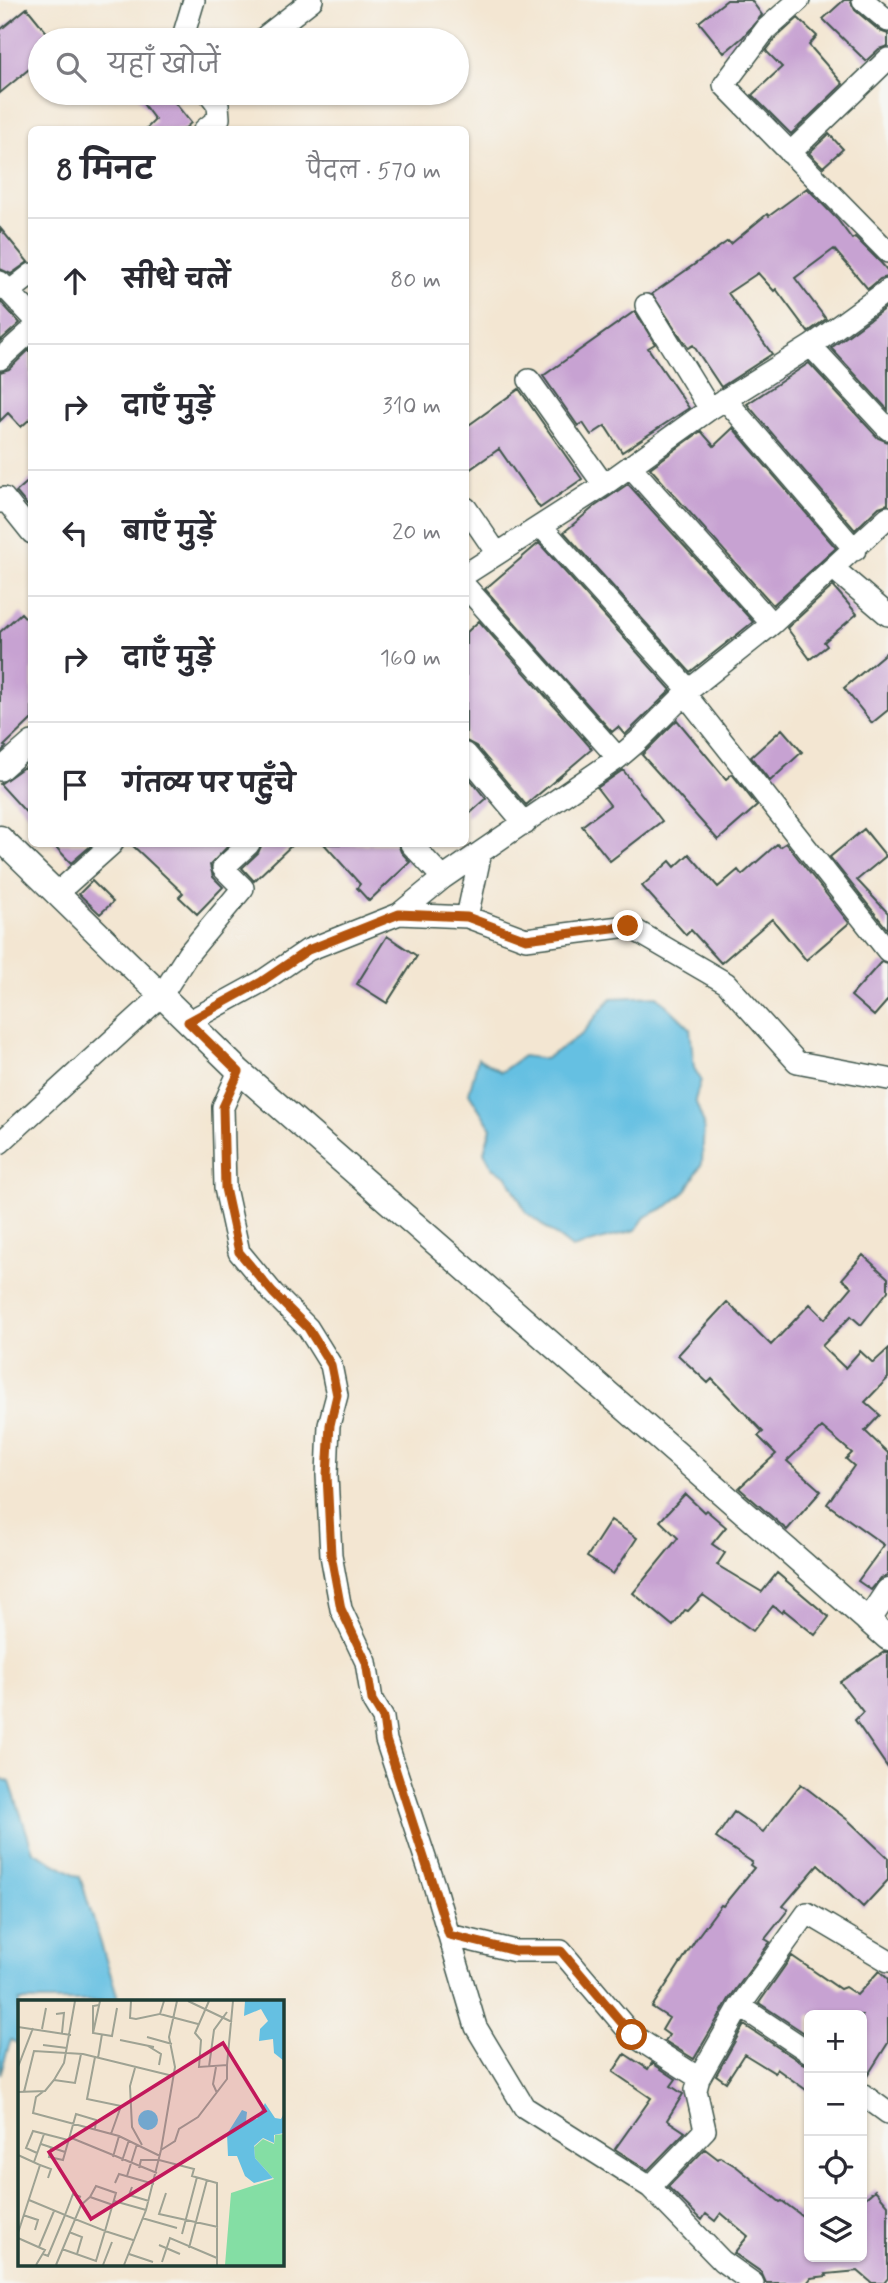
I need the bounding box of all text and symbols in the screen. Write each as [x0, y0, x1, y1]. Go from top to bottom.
search box [28, 28, 469, 105]
icon: search [52, 48, 90, 86]
text: यहाँ खोजें [108, 49, 220, 83]
text: 8 मिनट [56, 151, 154, 190]
text: पैदल · 570 m [306, 157, 441, 187]
icon: ahead [56, 262, 94, 300]
text: सीधे चलें [123, 264, 230, 298]
text: 80 m [390, 266, 441, 296]
icon: right [56, 388, 94, 426]
text: दाएँ मुड़ें [123, 390, 214, 424]
text: 310 m [382, 392, 441, 422]
icon: left [56, 514, 94, 552]
text: बाएँ मुड़ें [123, 516, 215, 550]
text: 20 m [392, 518, 441, 548]
icon: right [56, 640, 94, 678]
text: दाएँ मुड़ें [123, 642, 214, 676]
text: 160 m [380, 644, 441, 674]
icon: arrive [56, 766, 94, 804]
text: गंतव्य पर पहुँचे [123, 768, 295, 802]
route end [612, 910, 643, 941]
inset map [18, 2000, 284, 2266]
map controls [804, 2010, 867, 2262]
button: + [804, 2010, 867, 2073]
route start [616, 2019, 647, 2050]
button: − [804, 2073, 867, 2136]
button: locate [804, 2136, 867, 2199]
button: layers [804, 2199, 867, 2262]

